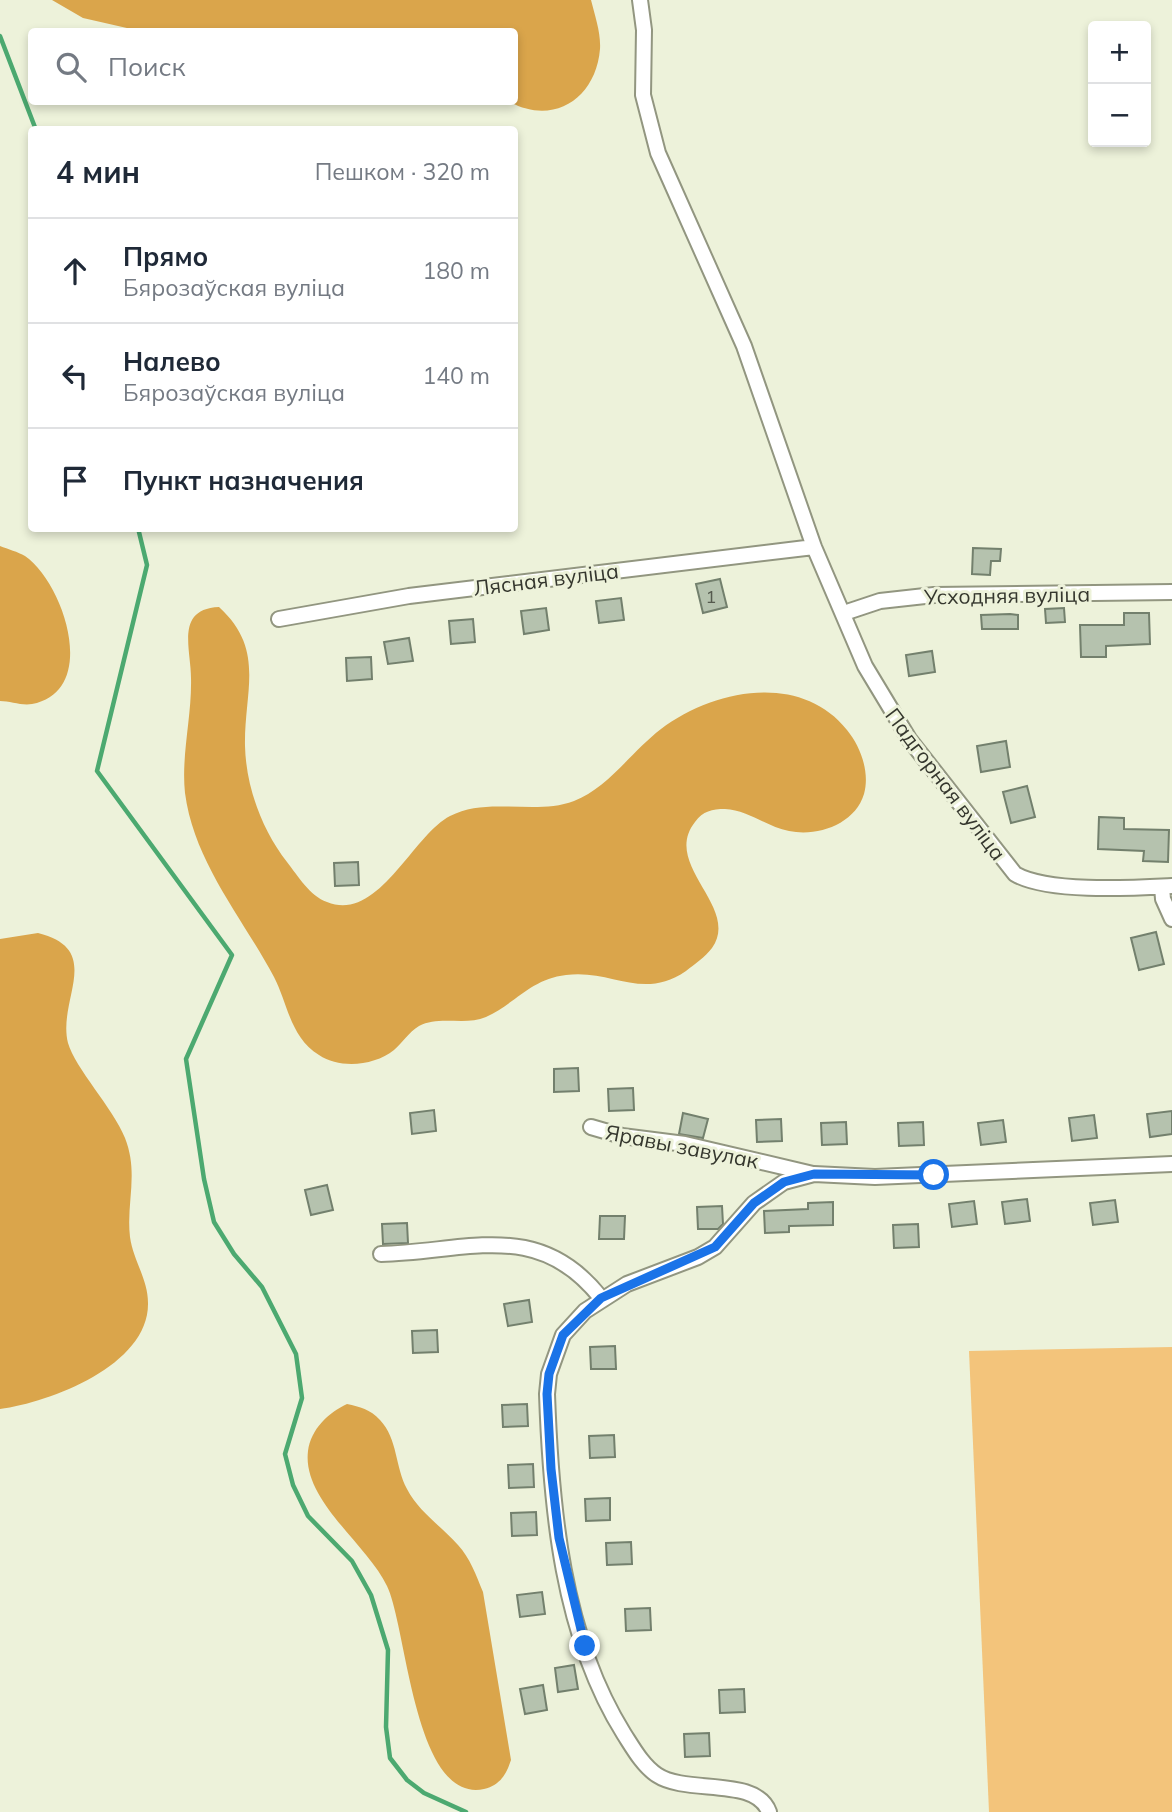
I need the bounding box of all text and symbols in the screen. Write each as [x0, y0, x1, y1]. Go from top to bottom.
map controls [1088, 21, 1151, 147]
button: + [1088, 21, 1151, 84]
search box [28, 28, 518, 105]
icon: search [52, 48, 90, 86]
text: Поиск [108, 50, 186, 83]
button: − [1088, 84, 1151, 147]
text: 4 мин [56, 153, 140, 191]
text: Пешком · 320 m [315, 157, 490, 186]
text: Прямо [123, 240, 208, 273]
icon: ahead [56, 252, 94, 290]
text: 180 m [422, 256, 490, 285]
text: Бярозаўская вуліца [123, 273, 345, 302]
text: Налево [123, 345, 221, 378]
icon: left [56, 357, 94, 395]
text: 140 m [422, 361, 490, 390]
text: Бярозаўская вуліца [123, 378, 345, 407]
icon: arrive [56, 462, 94, 500]
text: Пункт назначения [123, 464, 364, 497]
street label: Лясная вуліца [472, 557, 620, 601]
street label: Усходняя вуліца [923, 581, 1090, 609]
house number: 1 [706, 585, 716, 608]
street label: Падгорная вуліца [880, 703, 1012, 865]
street label: Яравы завулак [603, 1118, 761, 1174]
route start [918, 1159, 949, 1190]
route end [569, 1630, 600, 1661]

